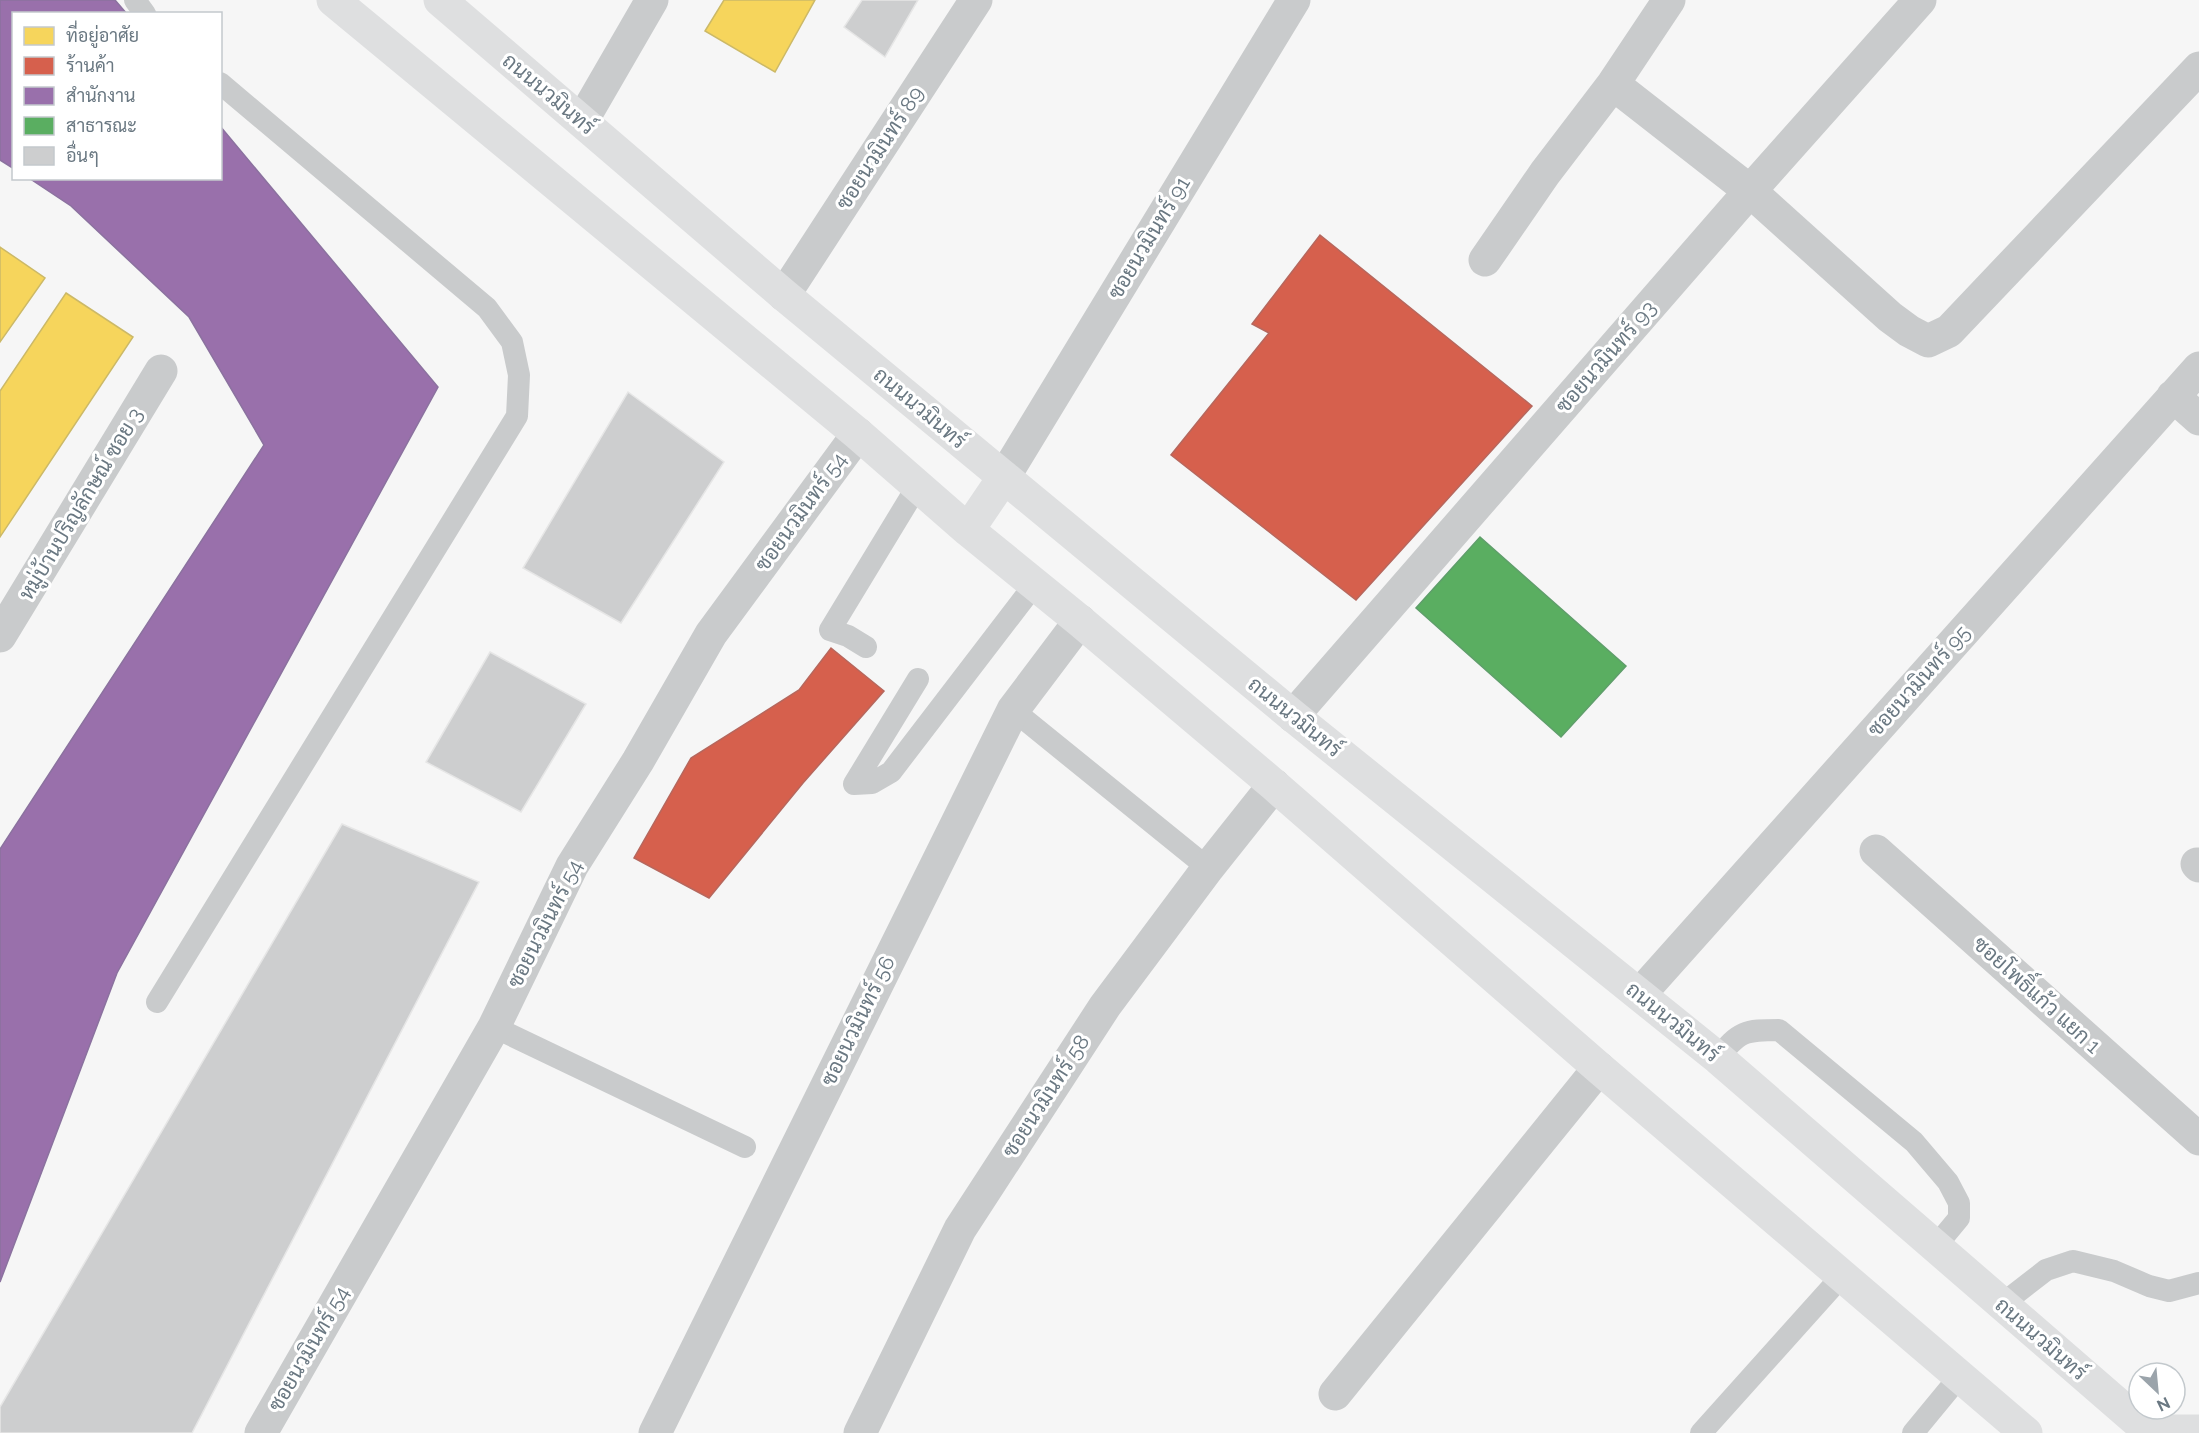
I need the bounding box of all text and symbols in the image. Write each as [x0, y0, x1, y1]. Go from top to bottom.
legend [12, 12, 222, 180]
text: ที่อยู่อาศัย [66, 20, 139, 49]
street label: ถนนนวมินทร์ [498, 47, 601, 140]
text: ร้านค้า [66, 54, 115, 76]
street label: ซอยนวมินทร์ 89 [830, 81, 929, 214]
text: สำนักงาน [66, 85, 135, 106]
text: สาธารณะ [66, 115, 137, 136]
text: อื่นๆ [66, 140, 99, 167]
street label: ซอยนวมินทร์ 91 [1101, 172, 1195, 303]
street label: ซอยนวมินทร์ 93 [1549, 295, 1661, 418]
street label: ถนนนวมินทร์ [869, 361, 972, 454]
street label: หมู่บ้านปริญลักษณ์ ซอย 3 [12, 403, 150, 606]
street label: ซอยนวมินทร์ 54 [749, 447, 852, 576]
street label: ซอยนวมินทร์ 95 [1862, 619, 1975, 741]
street label: ถนนนวมินทร์ [1243, 670, 1348, 762]
street label: ซอยนวมินทร์ 54 [501, 855, 587, 992]
street label: ซอยโพธิ์แก้ว แยก 1 [1969, 926, 2111, 1058]
street label: ซอยนวมินทร์ 56 [814, 951, 900, 1090]
street label: ถนนนวมินทร์ [1621, 975, 1726, 1067]
street label: ซอยนวมินทร์ 58 [996, 1029, 1094, 1162]
street label: ซอยนวมินทร์ 54 [262, 1281, 354, 1416]
street label: ถนนนวมินทร์ [1990, 1291, 2093, 1385]
north arrow [2127, 1361, 2187, 1421]
text: N [2154, 1393, 2173, 1415]

